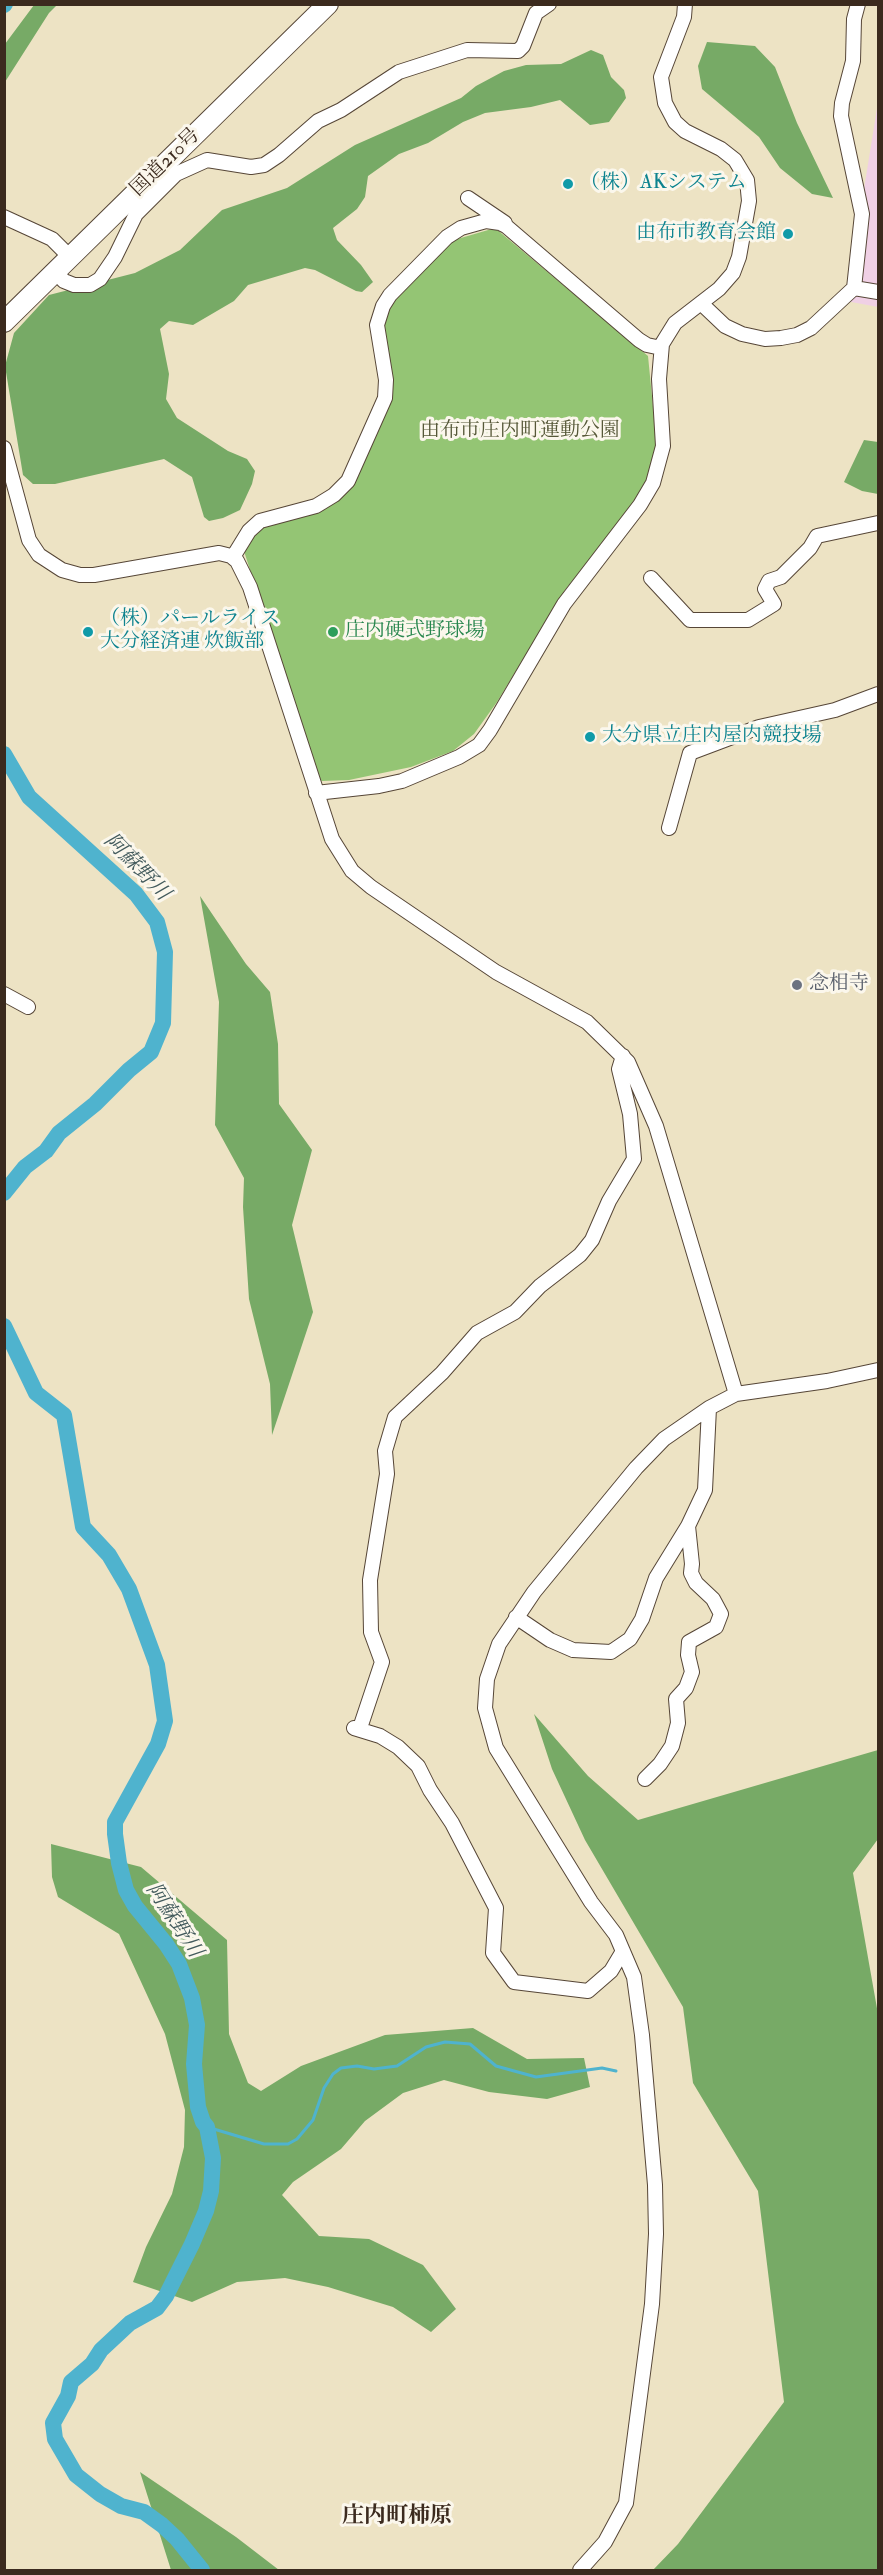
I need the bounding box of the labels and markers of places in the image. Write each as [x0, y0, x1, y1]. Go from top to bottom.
place label: （株）AKシステム [580, 172, 747, 196]
marker: （株）AKシステム [561, 177, 575, 191]
place label: 由布市教育会館 [636, 222, 776, 246]
marker: 由布市教育会館 [781, 227, 795, 241]
place label: （株）パールライス 大分経済連 炊飯部 [100, 608, 280, 655]
place label: 庄内硬式野球場 [345, 620, 485, 644]
marker: （株）パールライス 大分経済連 炊飯部 [81, 625, 95, 639]
marker: 庄内硬式野球場 [326, 625, 340, 639]
place label: 大分県立庄内屋内競技場 [602, 725, 822, 749]
marker: 大分県立庄内屋内競技場 [583, 730, 597, 744]
place label: 念相寺 [809, 973, 869, 997]
marker: 念相寺 [790, 978, 804, 992]

